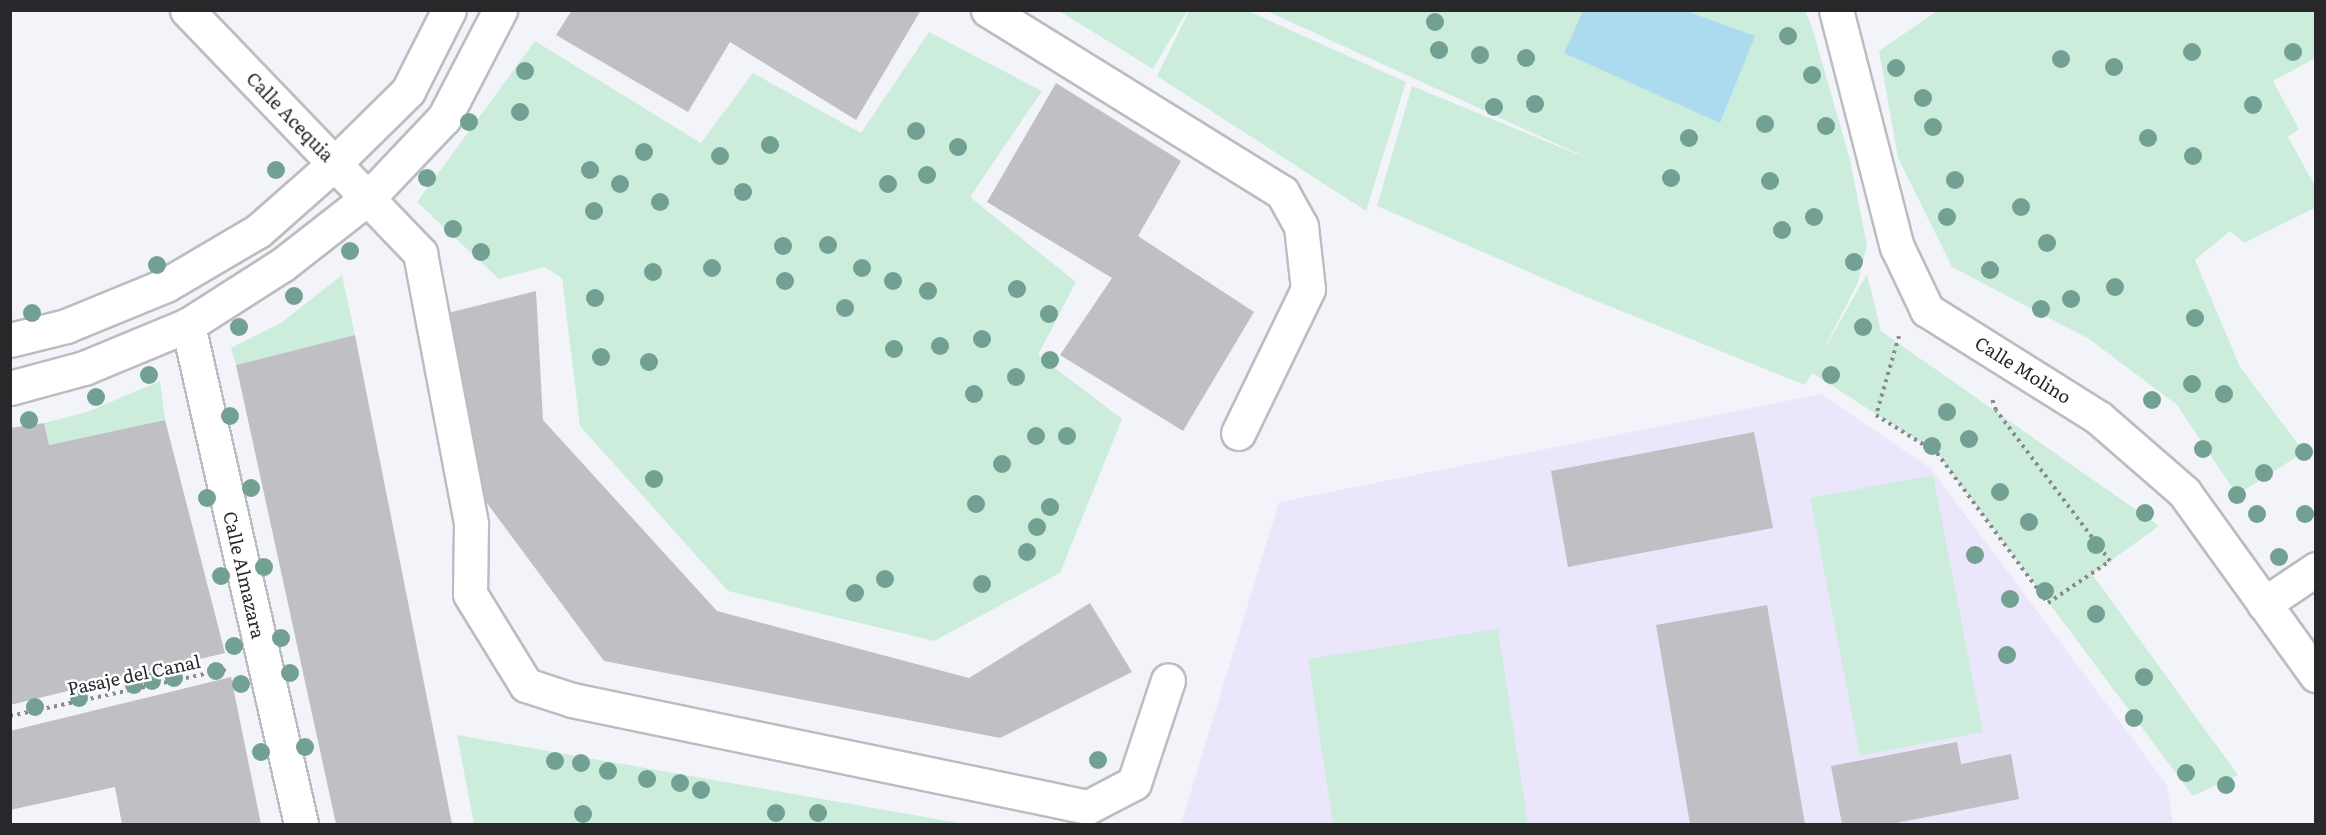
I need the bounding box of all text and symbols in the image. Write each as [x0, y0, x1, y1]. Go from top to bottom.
street label: Calle Acequia [242, 68, 338, 166]
street label: Calle Molino [1971, 332, 2075, 408]
street label: Calle Almazara [219, 509, 269, 641]
street label: Pasaje del Canal [65, 650, 203, 700]

